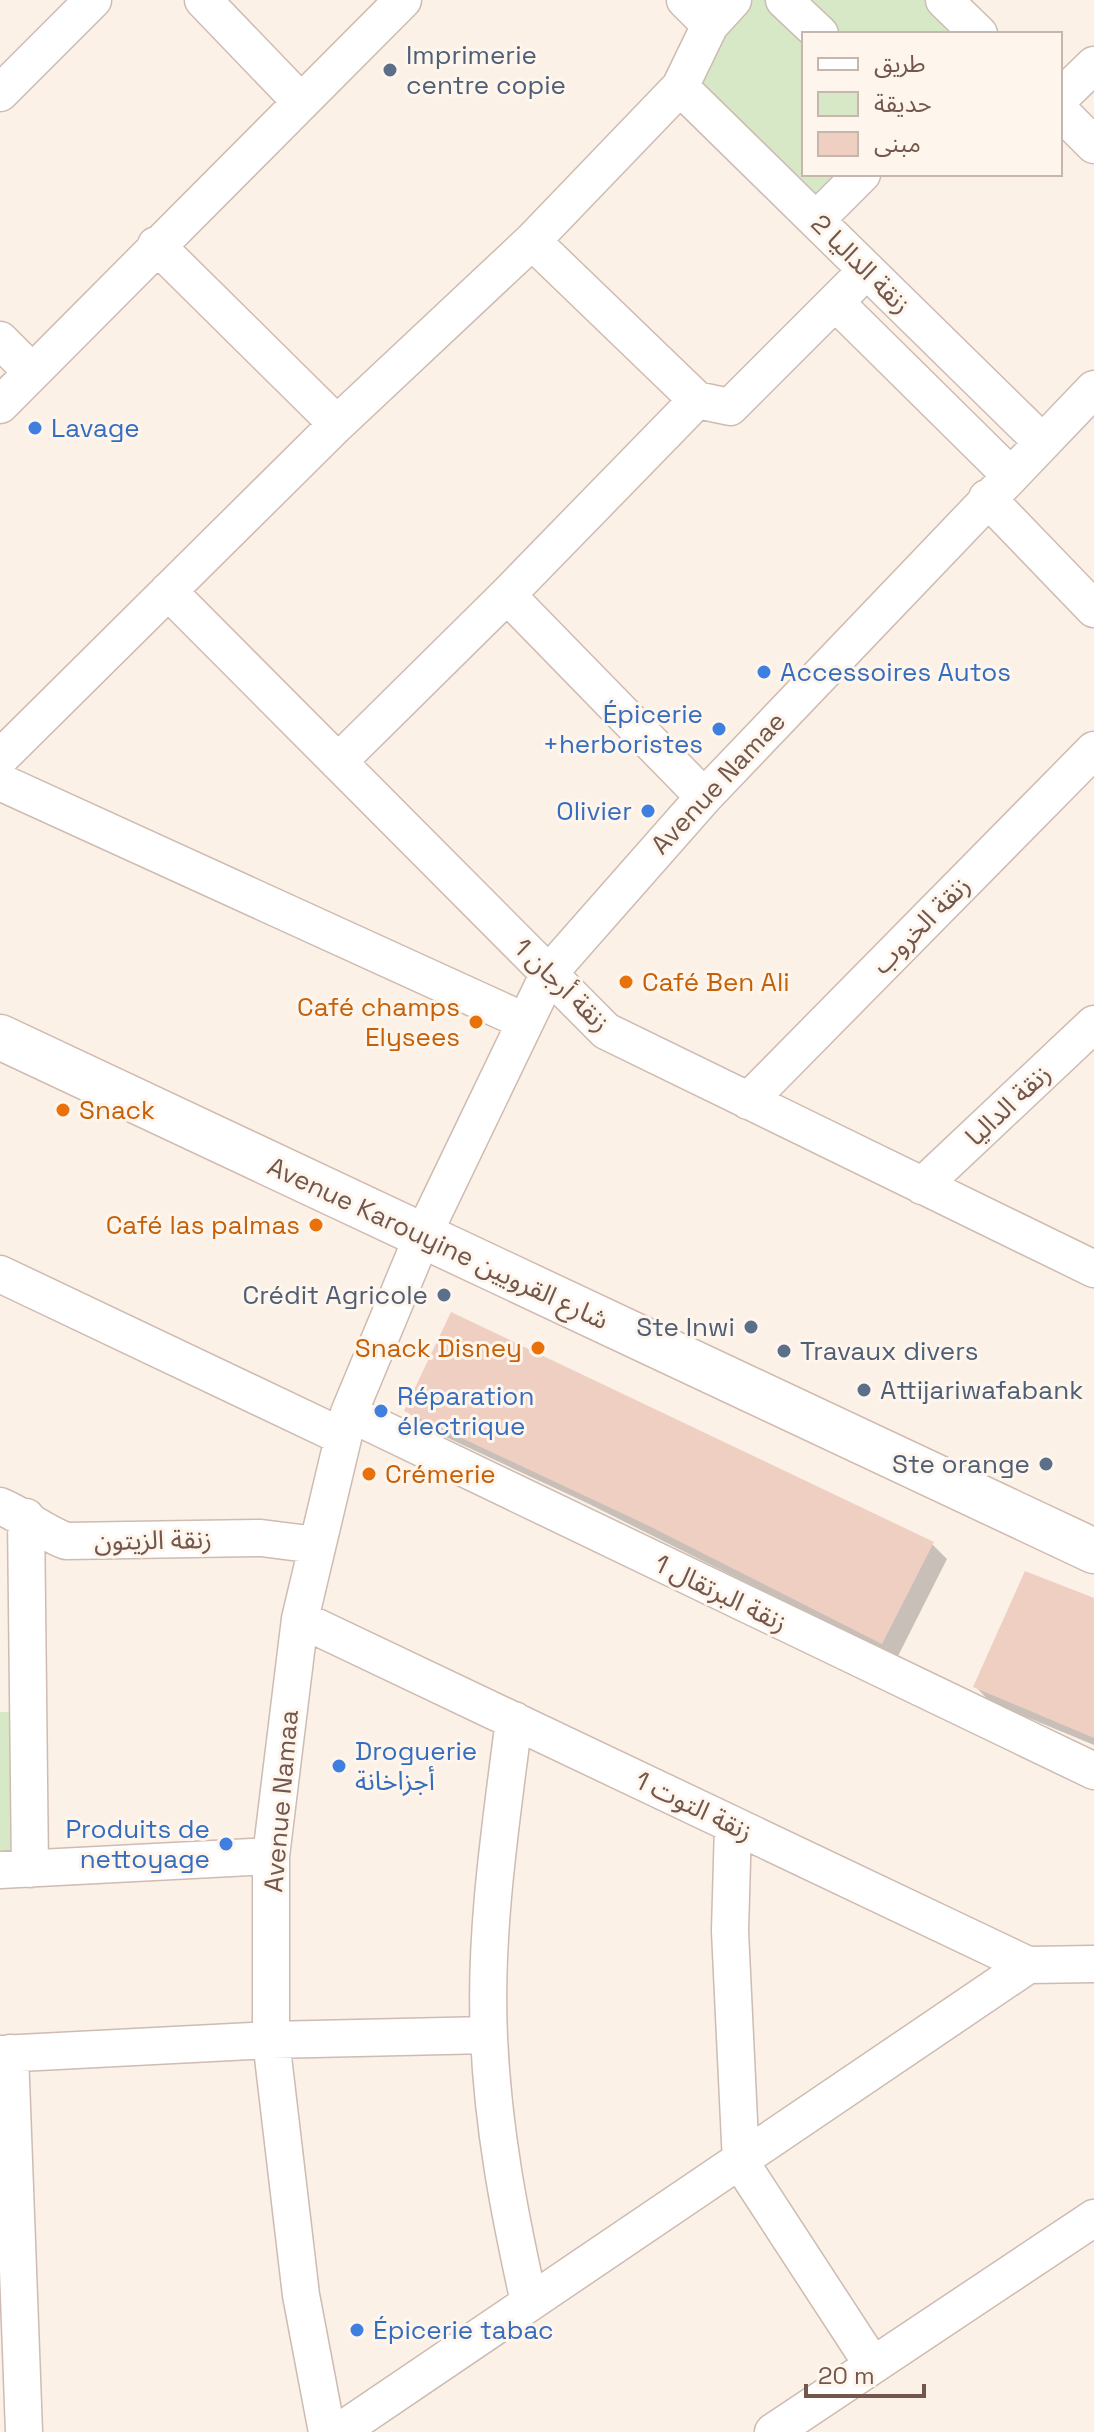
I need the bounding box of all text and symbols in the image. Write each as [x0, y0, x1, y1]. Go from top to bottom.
legend [802, 32, 1062, 176]
place label: Imprimerie centre copie [406, 38, 566, 102]
text: طريق [874, 48, 926, 79]
marker: Imprimerie centre copie [381, 61, 399, 79]
text: حديقة [874, 88, 932, 119]
text: مبنى [874, 128, 921, 159]
street label: زنقة الداليا 2 [804, 207, 918, 321]
place label: Lavage [51, 411, 140, 445]
marker: Lavage [26, 419, 44, 437]
place label: Accessoires Autos [780, 655, 1011, 689]
marker: Accessoires Autos [755, 663, 773, 681]
place label: Épicerie +herboristes [543, 697, 703, 761]
street label: Avenue Namae [643, 704, 793, 862]
marker: Épicerie +herboristes [710, 720, 728, 738]
place label: Olivier [556, 794, 632, 828]
marker: Olivier [639, 802, 657, 820]
street label: زنقة الخروب [865, 869, 977, 981]
street label: زنقة أرجان 1 [507, 931, 617, 1039]
place label: Café Ben Ali [642, 965, 790, 999]
marker: Café Ben Ali [617, 973, 635, 991]
place label: Café champs Elysees [297, 990, 460, 1054]
marker: Café champs Elysees [467, 1013, 485, 1031]
street label: زنقة الداليا [958, 1057, 1058, 1153]
place label: Snack [79, 1093, 155, 1127]
marker: Snack [54, 1101, 72, 1119]
street label: Avenue Karouyine شارع القرويين [261, 1149, 614, 1339]
place label: Café las palmas [106, 1208, 300, 1242]
marker: Café las palmas [307, 1216, 325, 1234]
place label: Crédit Agricole [243, 1278, 428, 1312]
marker: Crédit Agricole [435, 1286, 453, 1304]
place label: Ste Inwi [636, 1310, 735, 1344]
marker: Ste Inwi [742, 1318, 760, 1336]
place label: Snack Disney [355, 1331, 522, 1365]
place label: Travaux divers [800, 1334, 978, 1368]
marker: Snack Disney [529, 1339, 547, 1357]
marker: Travaux divers [775, 1342, 793, 1360]
place label: Attijariwafabank [880, 1373, 1083, 1407]
place label: Réparation électrique [397, 1379, 534, 1443]
marker: Attijariwafabank [855, 1381, 873, 1399]
marker: Réparation électrique [372, 1402, 390, 1420]
place label: Ste orange [892, 1447, 1030, 1481]
marker: Ste orange [1037, 1455, 1055, 1473]
place label: Crémerie [385, 1457, 496, 1491]
marker: Crémerie [360, 1465, 378, 1483]
street label: زنقة الزيتون [94, 1522, 212, 1558]
street label: زنقة البرتقال 1 [649, 1546, 793, 1640]
street label: Avenue Namaa [256, 1708, 306, 1894]
place label: Droguerie أجزاخانة [355, 1734, 477, 1798]
marker: Droguerie أجزاخانة [330, 1757, 348, 1775]
street label: زنقة التوت 1 [630, 1763, 758, 1849]
place label: Produits de nettoyage [65, 1812, 210, 1876]
marker: Produits de nettoyage [217, 1835, 235, 1853]
place label: Épicerie tabac [373, 2313, 554, 2347]
marker: Épicerie tabac [348, 2321, 366, 2339]
scale bar [806, 2348, 924, 2398]
text: 20 m [818, 2360, 875, 2391]

